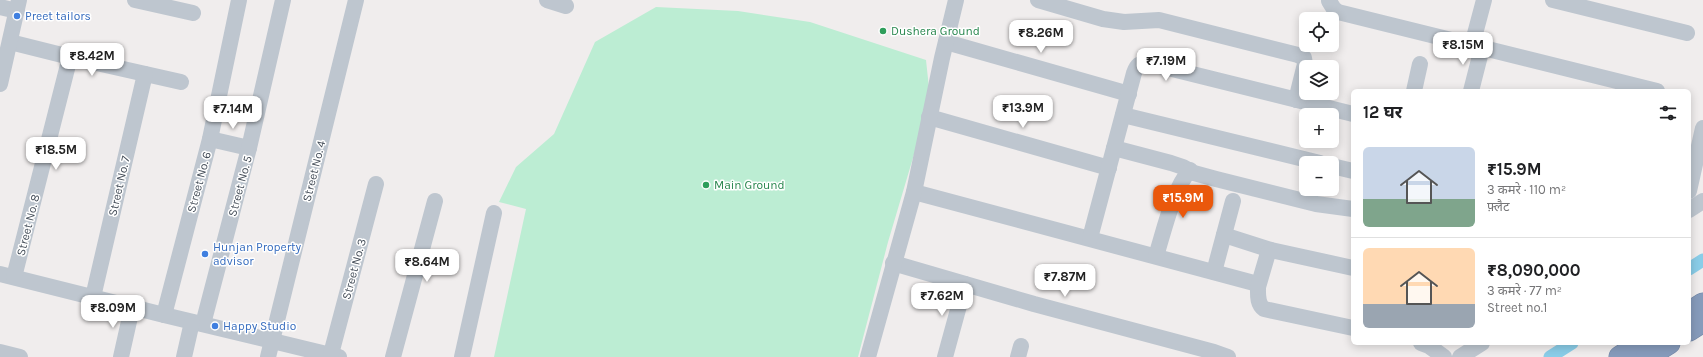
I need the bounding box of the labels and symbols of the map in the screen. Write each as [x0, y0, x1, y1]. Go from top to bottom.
place label: Preet tailors [25, 9, 91, 23]
marker: Preet tailors [12, 11, 22, 21]
pin: ₹8.26M [1008, 20, 1074, 54]
place label: Dushera Ground [891, 24, 980, 38]
marker: Dushera Ground [878, 26, 888, 36]
pin: ₹8.15M [1430, 32, 1496, 66]
pin: ₹8.42M [59, 43, 125, 77]
pin: ₹7.19M [1133, 48, 1199, 82]
pin: ₹13.9M [990, 95, 1056, 129]
pin: ₹7.14M [200, 96, 266, 130]
pin: ₹18.5M [23, 137, 89, 171]
street label: Street No. 4 [300, 139, 328, 203]
street label: Street No. 6 [184, 150, 214, 214]
street label: Street No. 7 [105, 154, 133, 217]
street label: Street No. 5 [225, 154, 255, 218]
place label: Main Ground [714, 178, 785, 192]
marker: Main Ground [701, 180, 711, 190]
pin: ₹15.9M [1150, 185, 1216, 219]
street label: Street No. 8 [14, 193, 42, 257]
street label: Street No. 3 [339, 237, 369, 301]
place label: Hunjan Property advisor [213, 240, 302, 268]
marker: Hunjan Property advisor [200, 249, 210, 259]
pin: ₹8.64M [394, 249, 460, 283]
pin: ₹7.87M [1032, 264, 1098, 298]
pin: ₹7.62M [909, 283, 975, 317]
pin: ₹8.09M [80, 295, 146, 329]
place label: Happy Studio [223, 319, 296, 333]
marker: Happy Studio [210, 321, 220, 331]

